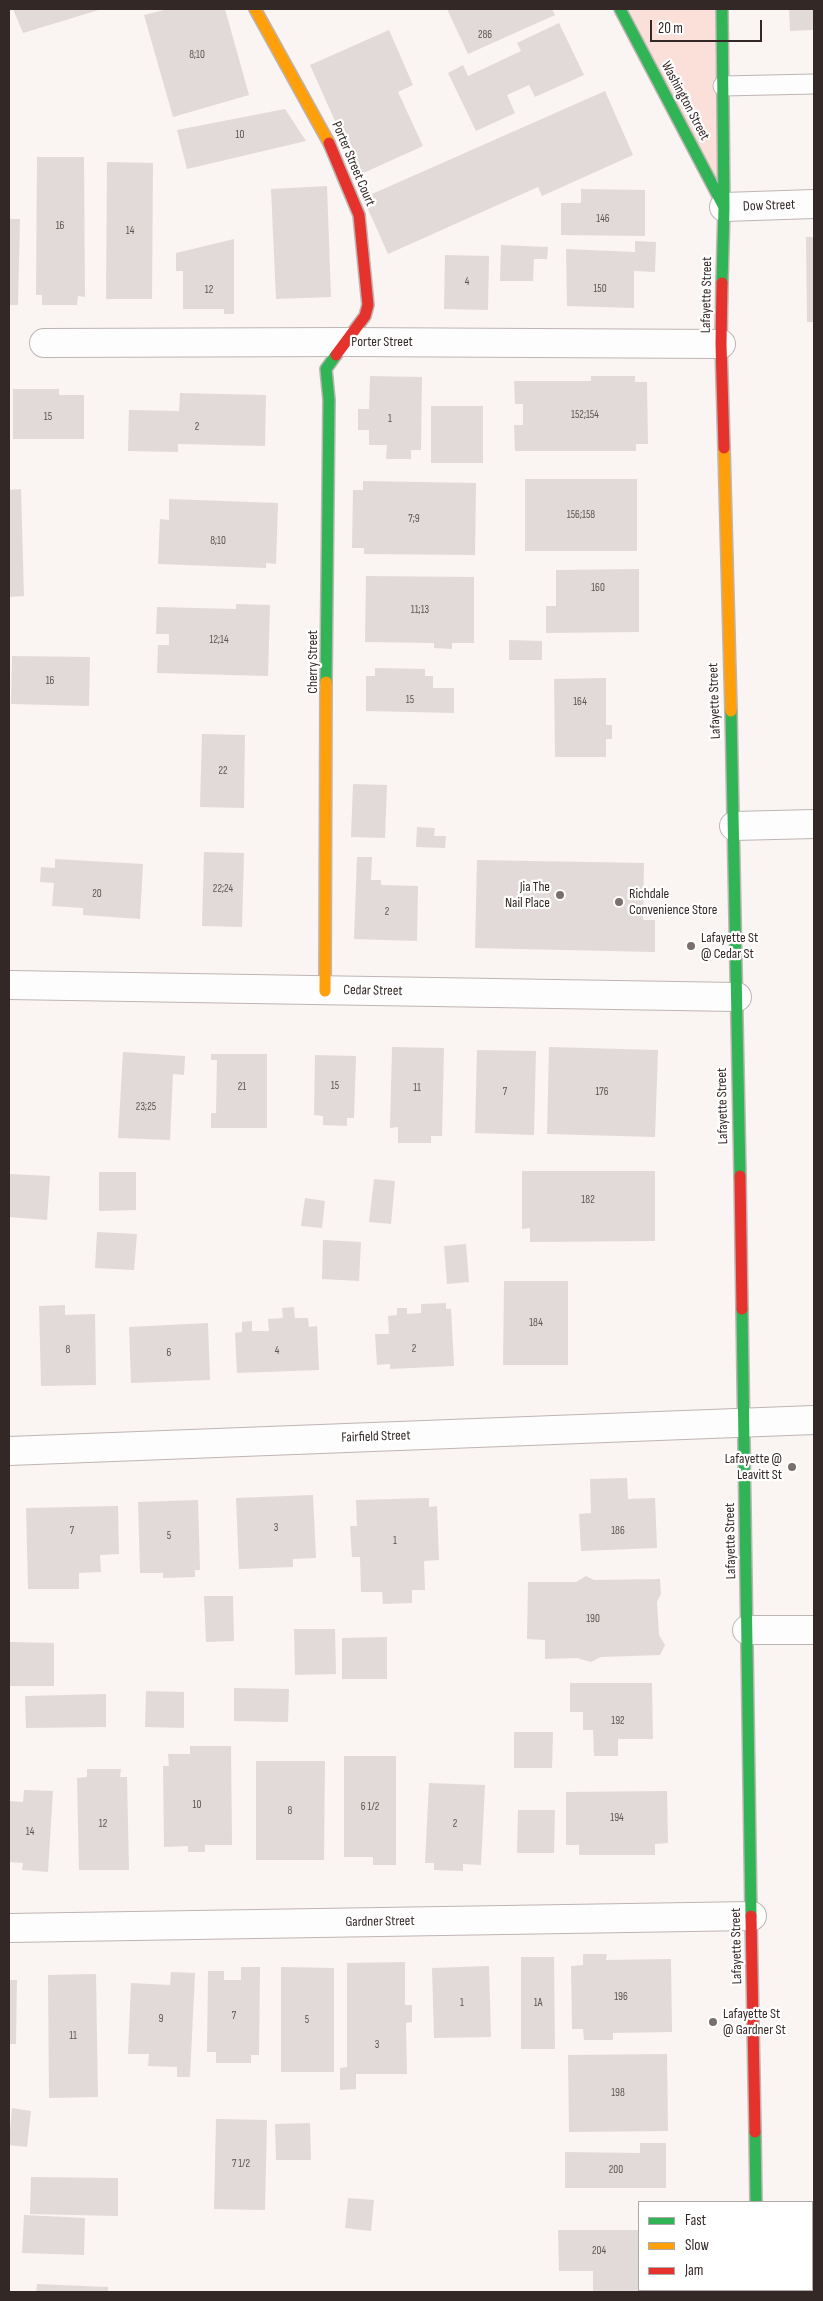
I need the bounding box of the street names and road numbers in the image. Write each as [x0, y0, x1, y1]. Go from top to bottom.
street label: Washington Street [657, 59, 713, 143]
street label: Porter Street Court [328, 119, 378, 209]
street label: Dow Street [743, 197, 795, 215]
street label: Lafayette Street [698, 257, 716, 333]
street label: Porter Street [351, 334, 413, 350]
street label: Cherry Street [305, 630, 321, 694]
street label: Lafayette Street [705, 663, 725, 739]
street label: Cedar Street [343, 982, 403, 1000]
street label: Lafayette Street [714, 1068, 732, 1144]
street label: Fairfield Street [341, 1427, 411, 1447]
street label: Lafayette Street [722, 1503, 740, 1579]
street label: Lafayette Street [728, 1908, 746, 1984]
street label: Gardner Street [345, 1913, 415, 1931]

